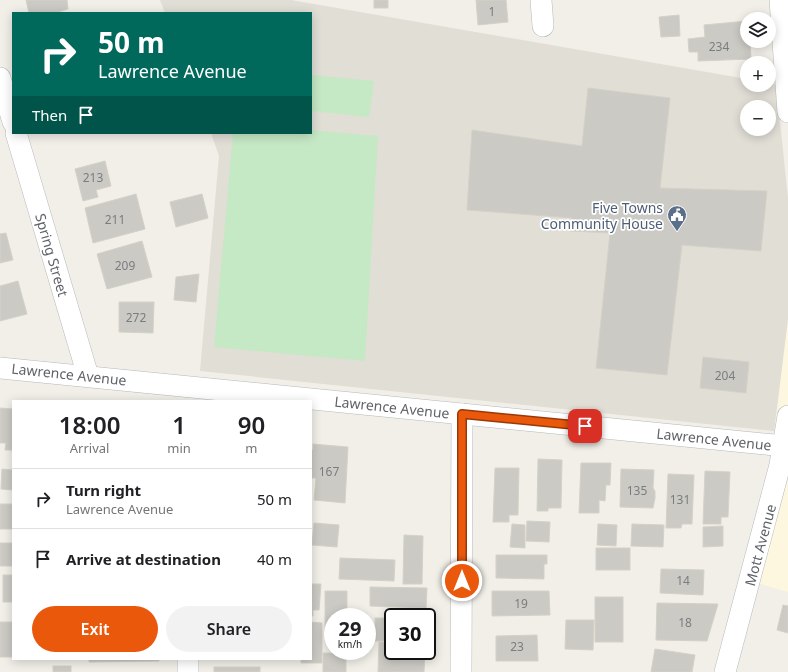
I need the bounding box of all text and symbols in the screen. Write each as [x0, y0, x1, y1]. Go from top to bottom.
house number: 1 [489, 3, 495, 20]
map controls [740, 12, 776, 136]
button: layers [740, 12, 776, 48]
text: 50 m [98, 23, 165, 61]
icon: right [32, 28, 84, 80]
house number: 234 [709, 38, 729, 55]
button: + [740, 56, 776, 92]
text: Lawrence Avenue [98, 59, 247, 83]
button: − [740, 100, 776, 136]
icon: arrive [75, 104, 97, 126]
text: Then [32, 105, 67, 125]
house number: 213 [83, 169, 103, 186]
place label: Five Towns Community House [541, 198, 663, 233]
public building icon: Five Towns Community House [666, 204, 688, 232]
street label: Spring Street [31, 211, 73, 299]
house number: 211 [105, 211, 125, 228]
house number: 209 [115, 257, 135, 274]
house number: 272 [126, 309, 146, 326]
street label: Lawrence Avenue [10, 359, 128, 390]
house number: 204 [715, 367, 735, 384]
street label: Lawrence Avenue [333, 392, 451, 423]
text: 18:00 [59, 408, 120, 441]
text: 1 [172, 408, 186, 441]
text: 90 [238, 408, 265, 441]
pin [568, 409, 602, 443]
icon: arrive [574, 415, 596, 437]
street label: Lawrence Avenue [655, 424, 773, 455]
text: Arrival [70, 439, 109, 457]
text: min [167, 439, 191, 457]
text: m [245, 439, 257, 457]
house number: 167 [319, 463, 339, 480]
text: Turn right [66, 480, 141, 500]
house number: 135 [627, 482, 647, 499]
icon: right [32, 488, 54, 510]
text: 50 m [257, 489, 292, 509]
house number: 131 [670, 491, 690, 508]
text: Lawrence Avenue [66, 500, 173, 518]
street label: Mott Avenue [740, 502, 780, 588]
icon: arrive [32, 548, 54, 570]
text: Arrive at destination [66, 549, 221, 569]
text: 40 m [257, 549, 292, 569]
position arrow [441, 560, 483, 602]
house number: 14 [676, 572, 690, 589]
house number: 19 [514, 595, 528, 612]
button: Exit [32, 606, 158, 652]
button: Share [166, 606, 292, 652]
speed limit sign: 30 [384, 608, 436, 660]
house number: 18 [678, 614, 692, 631]
text: 29 [339, 615, 361, 642]
text: km/h [338, 637, 362, 651]
house number: 23 [510, 638, 524, 655]

